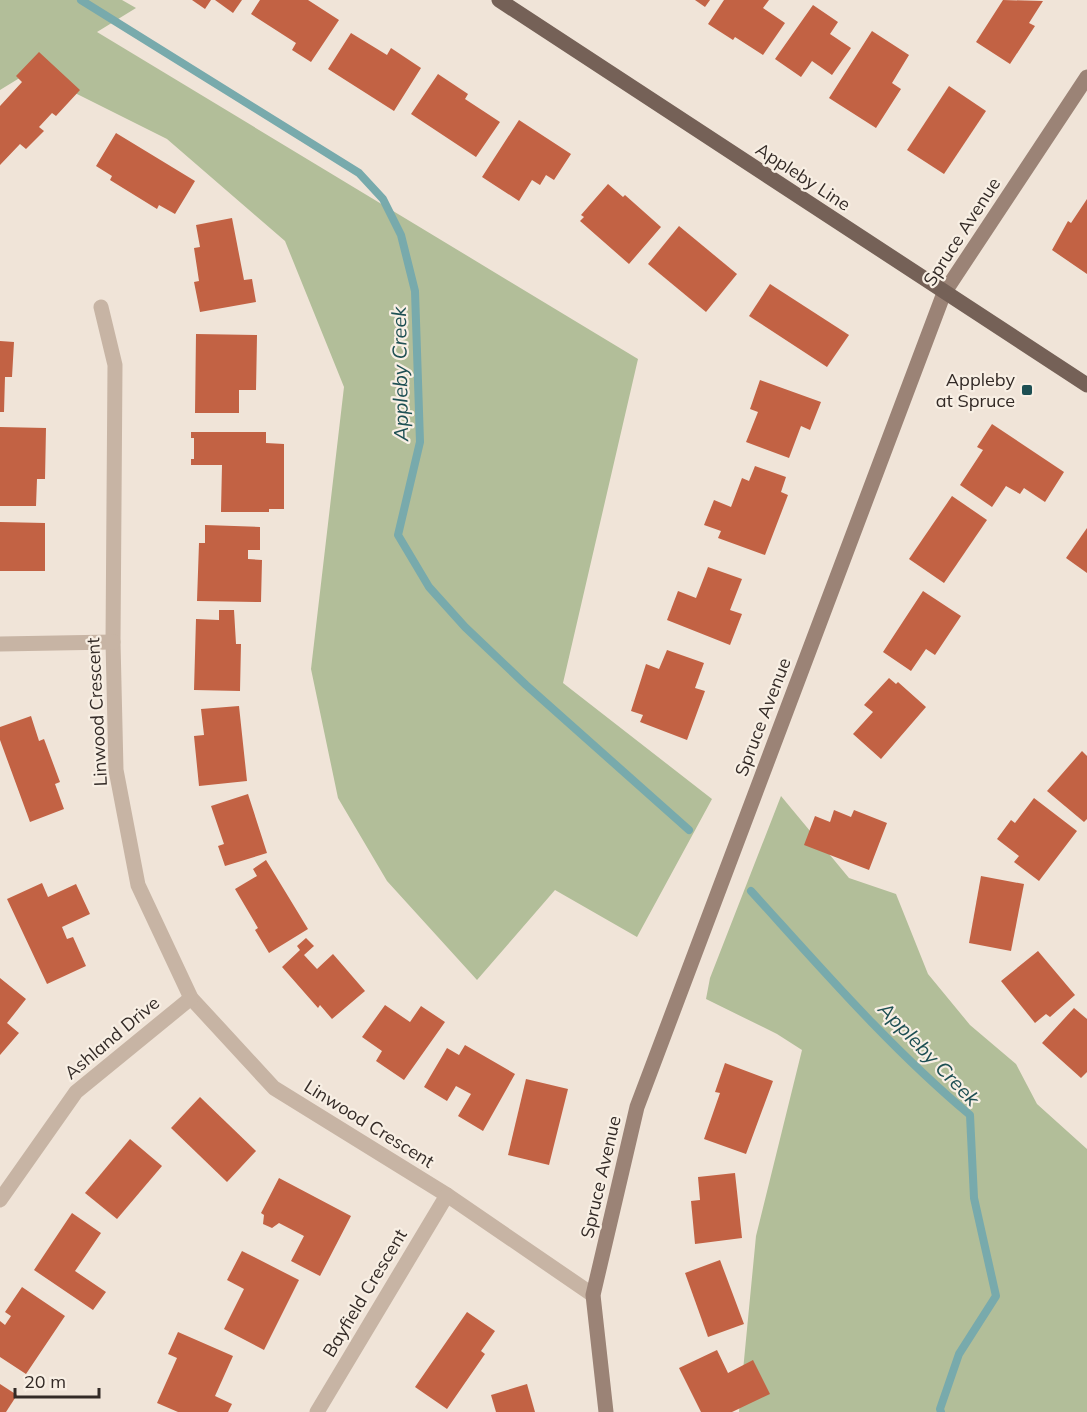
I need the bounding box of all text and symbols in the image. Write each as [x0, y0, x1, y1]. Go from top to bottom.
street label: Appleby Line [752, 137, 855, 216]
street label: Spruce Avenue [918, 173, 1005, 290]
water label: Appleby Creek [386, 306, 413, 443]
place label: Appleby at Spruce [936, 368, 1015, 412]
marker: Appleby at Spruce [1020, 383, 1034, 397]
street label: Linwood Crescent [81, 637, 112, 787]
street label: Spruce Avenue [729, 654, 796, 779]
street label: Ashland Drive [59, 991, 164, 1084]
water label: Appleby Creek [873, 996, 986, 1111]
street label: Linwood Crescent [300, 1074, 439, 1173]
street label: Spruce Avenue [575, 1113, 626, 1240]
street label: Bayfield Crescent [317, 1225, 412, 1361]
scale bar [15, 1361, 99, 1399]
text: 20 m [24, 1370, 66, 1393]

